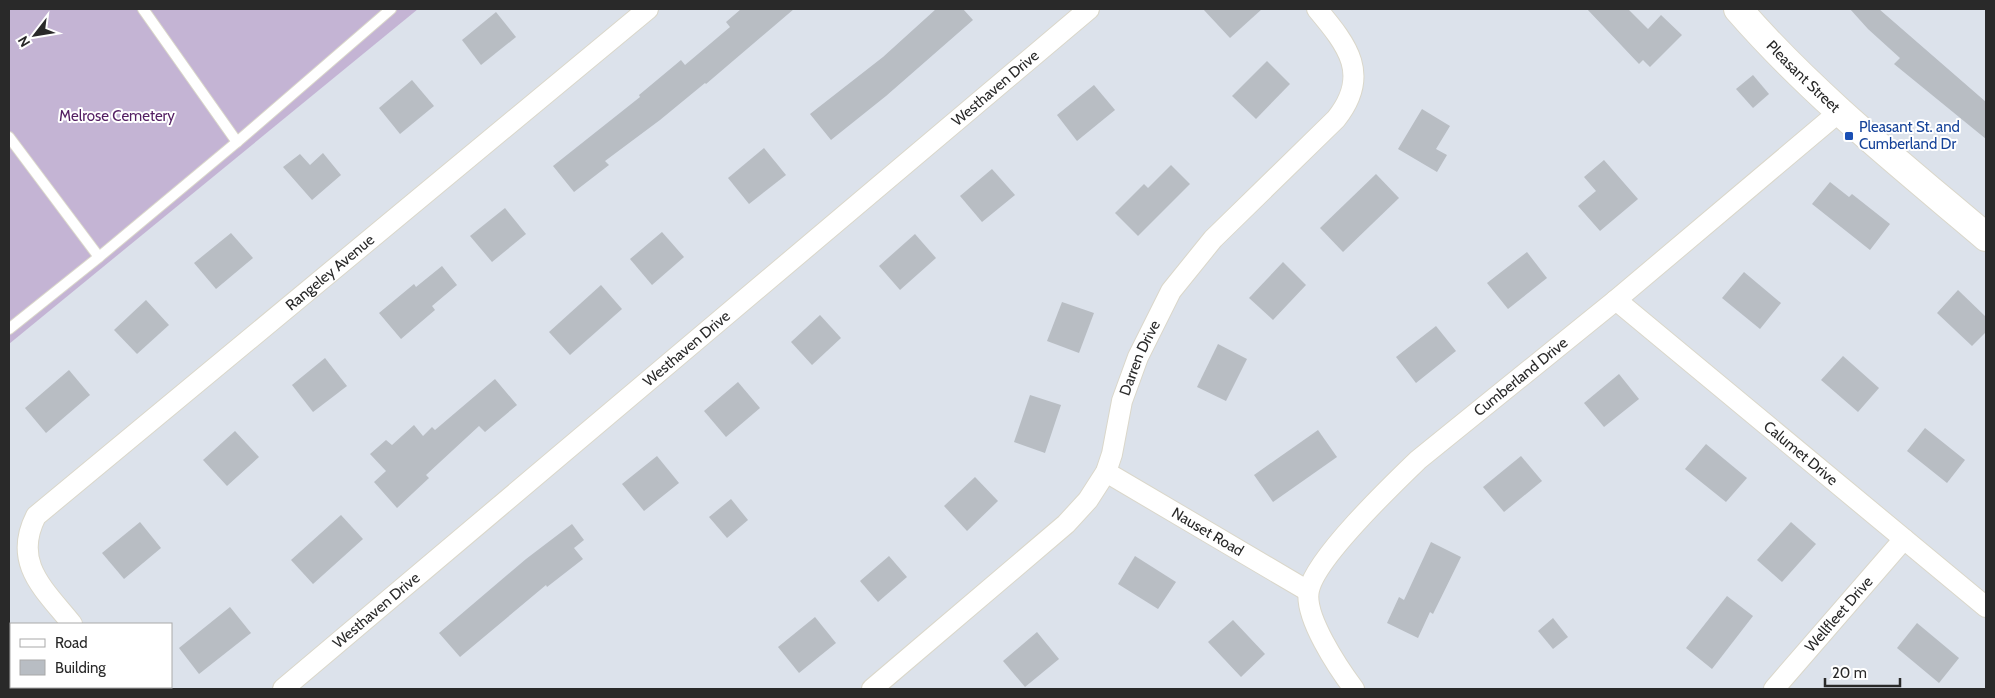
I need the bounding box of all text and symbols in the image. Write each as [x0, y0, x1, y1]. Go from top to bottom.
north arrow [10, 10, 60, 60]
text: N [14, 33, 34, 51]
street label: Pleasant Street [1763, 37, 1844, 116]
street label: Westhaven Drive [948, 46, 1043, 130]
park label: Melrose Cemetery [59, 107, 175, 125]
place label: Pleasant St. and Cumberland Dr [1859, 118, 1960, 153]
marker: Pleasant St. and Cumberland Dr [1843, 130, 1855, 142]
street label: Rangeley Avenue [282, 230, 378, 314]
street label: Westhaven Drive [639, 307, 734, 390]
street label: Darren Drive [1116, 317, 1164, 398]
street label: Cumberland Drive [1470, 333, 1572, 420]
street label: Calumet Drive [1760, 417, 1842, 489]
street label: Nauset Road [1168, 504, 1247, 560]
street label: Westhaven Drive [329, 568, 424, 652]
street label: Wellfleet Drive [1801, 572, 1877, 656]
legend [10, 623, 172, 688]
text: Road [55, 634, 88, 652]
scale bar [1825, 656, 1900, 688]
text: Building [55, 659, 106, 677]
text: 20 m [1832, 664, 1867, 682]

